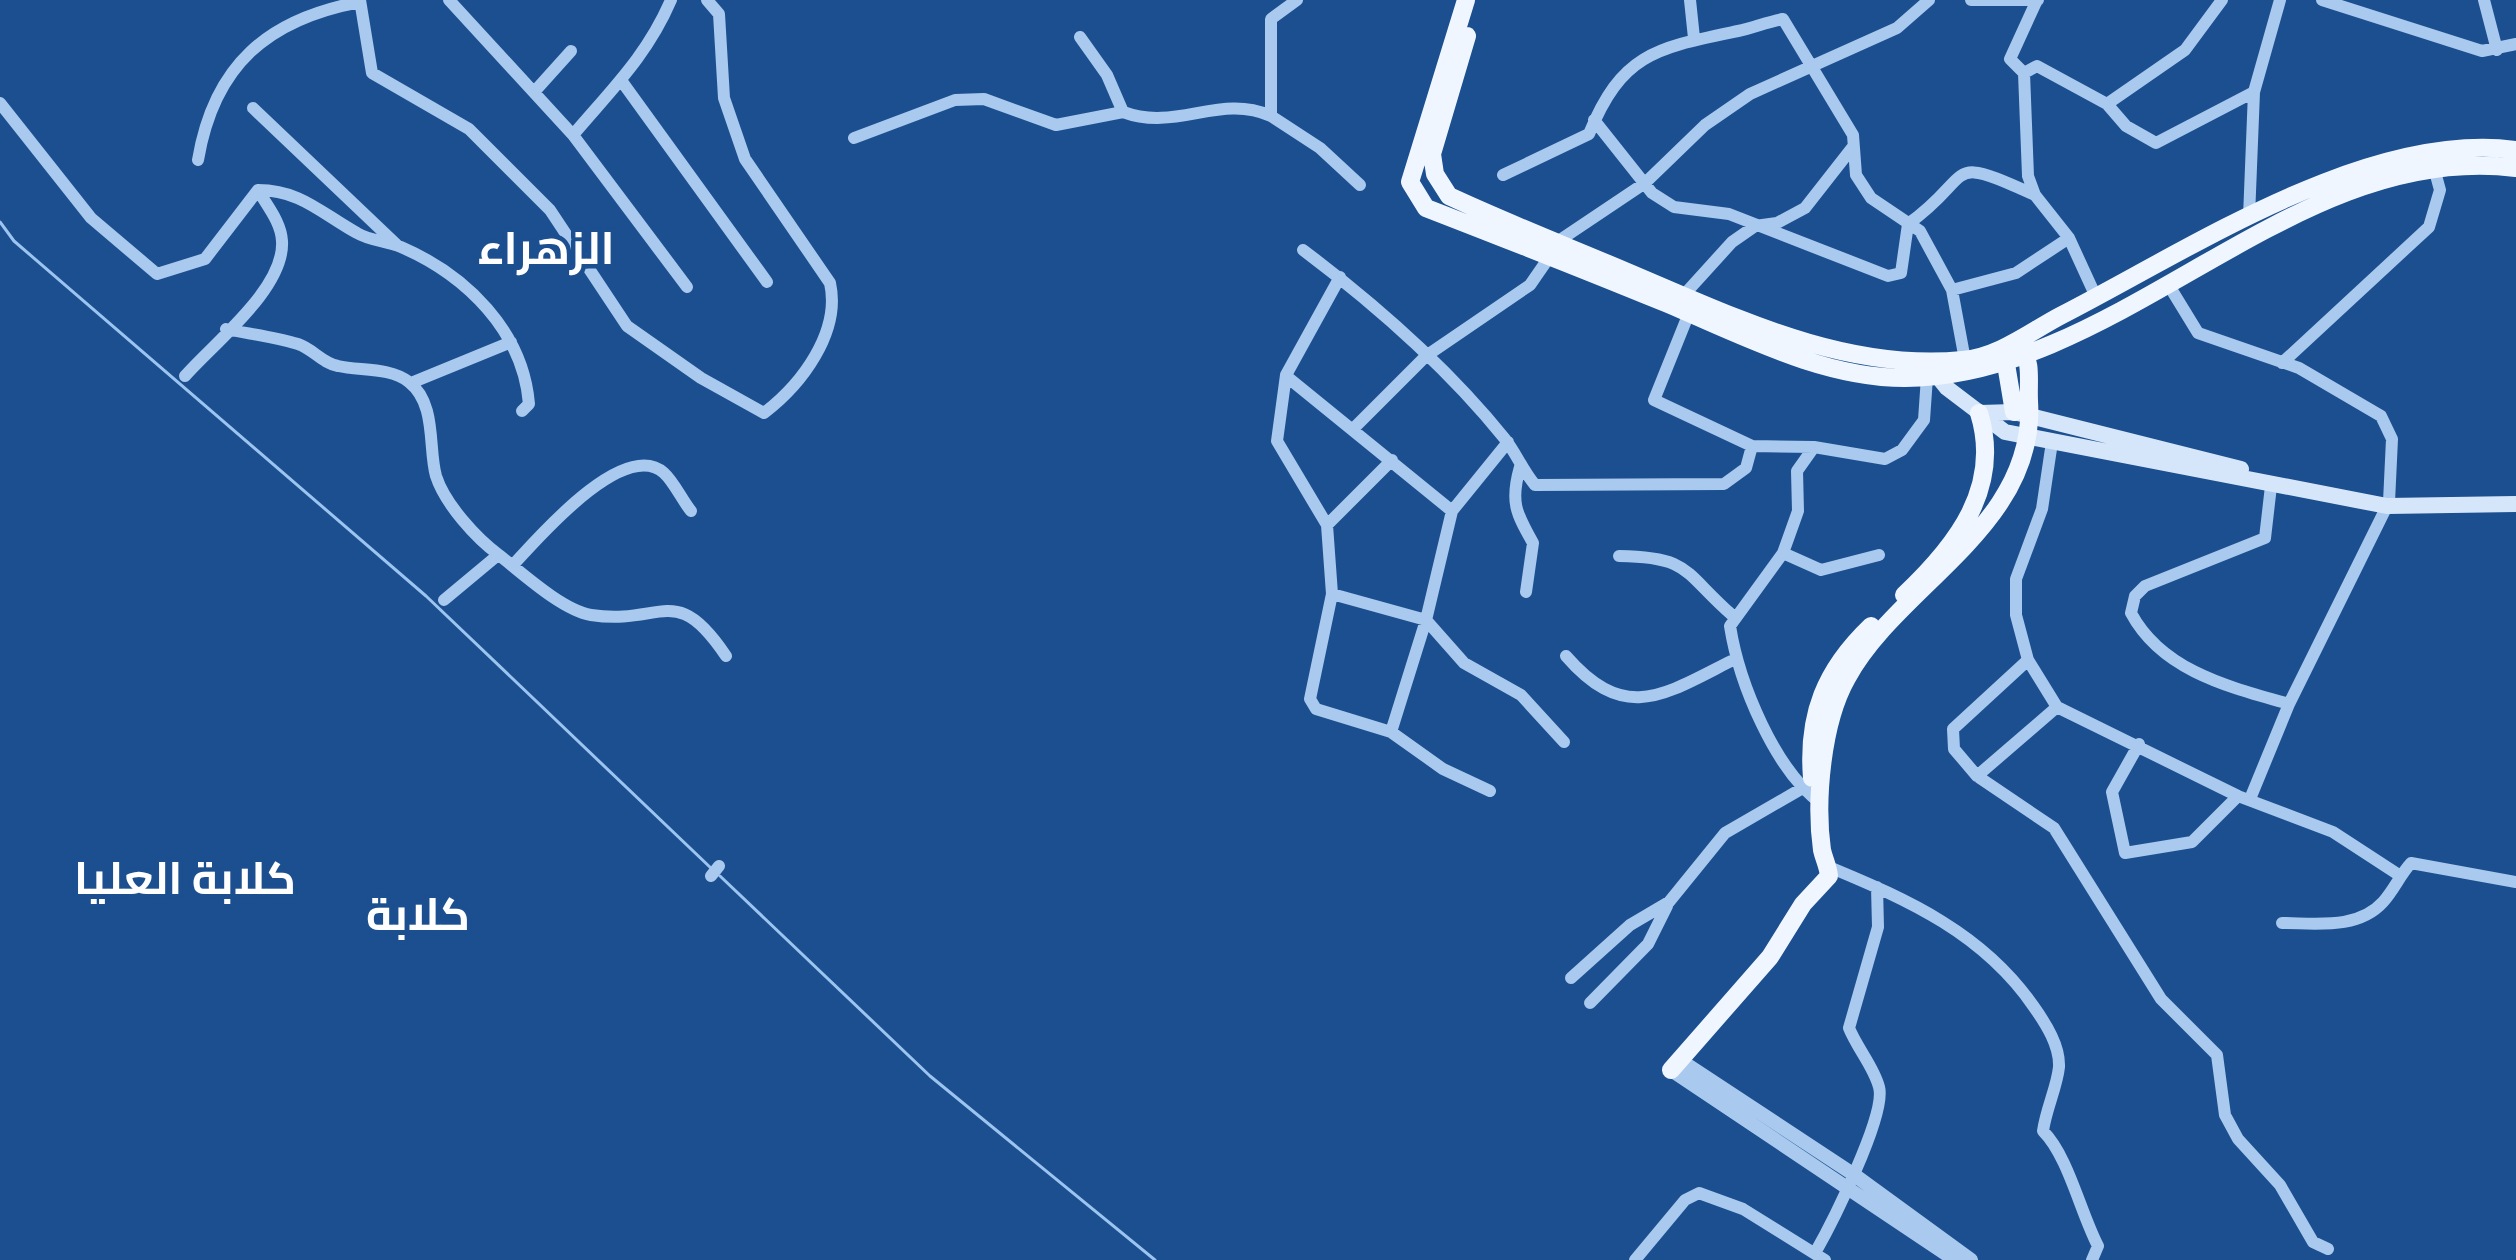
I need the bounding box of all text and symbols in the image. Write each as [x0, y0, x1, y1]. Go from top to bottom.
district label: الزهراء [477, 217, 615, 280]
district label: كلابة العليا [74, 847, 296, 910]
district label: كلابة [366, 883, 470, 946]

